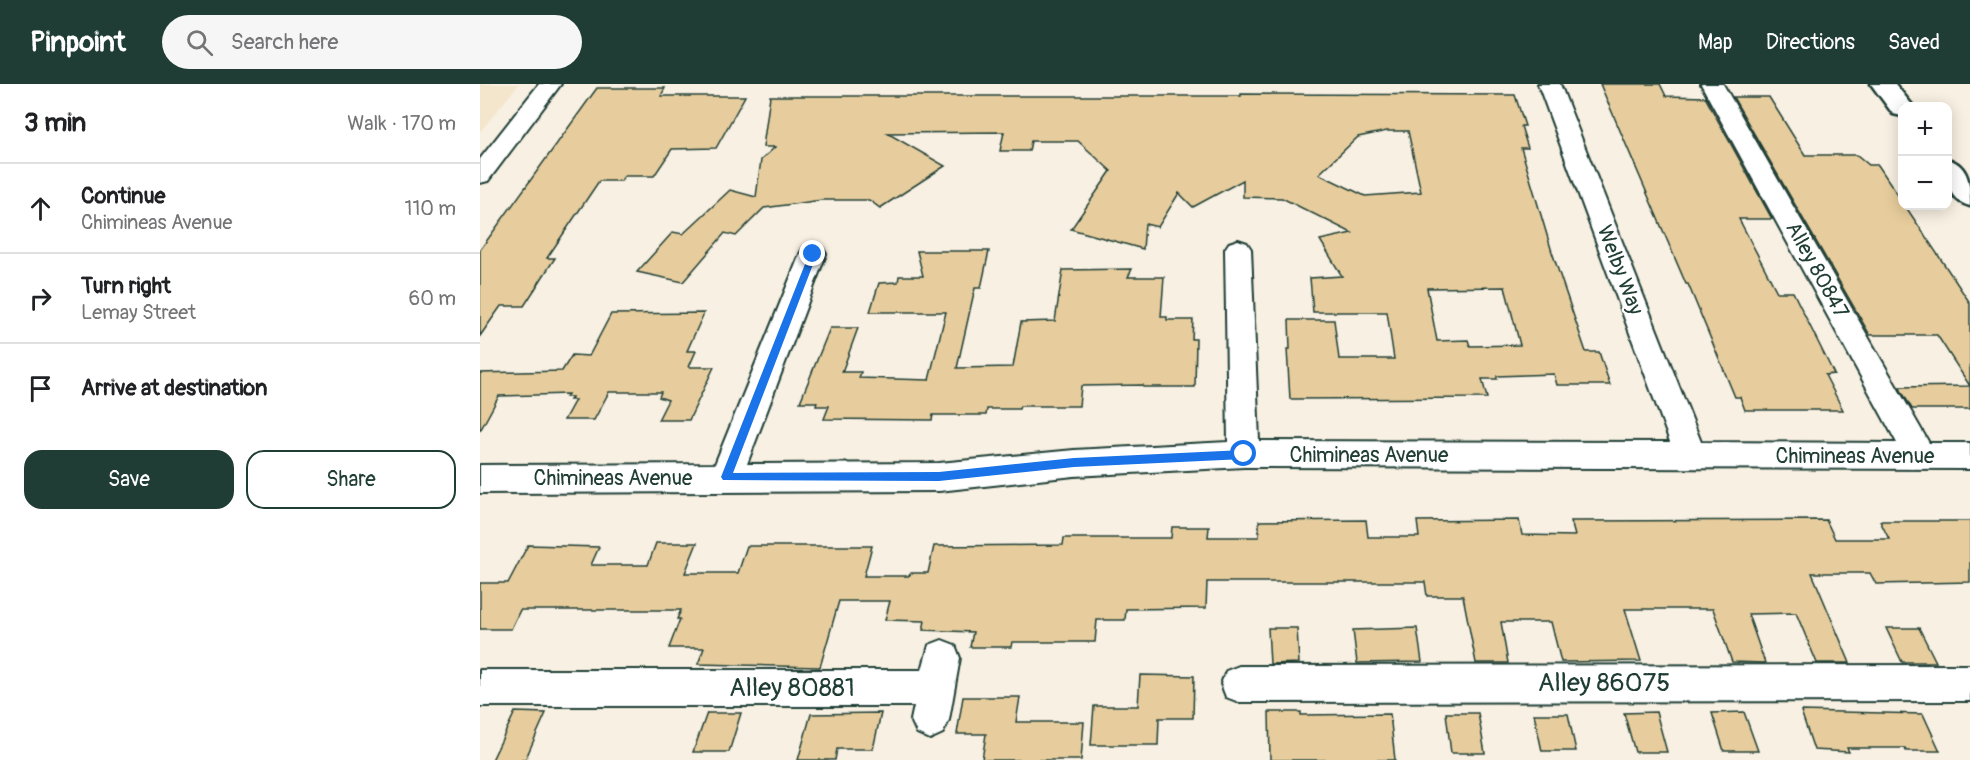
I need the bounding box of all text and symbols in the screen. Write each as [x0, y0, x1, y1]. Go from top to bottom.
search box [162, 15, 582, 69]
text: Pinpoint [30, 25, 126, 60]
icon: search [183, 26, 216, 59]
text: Search here [231, 28, 338, 56]
text: Map [1698, 29, 1733, 56]
text: Directions [1766, 29, 1855, 56]
text: Saved [1888, 29, 1940, 56]
map controls [1898, 102, 1952, 210]
button: + [1898, 102, 1952, 156]
text: 3 min [24, 107, 86, 139]
text: Walk · 170 m [347, 111, 456, 136]
button: − [1898, 156, 1952, 210]
text: Continue [81, 182, 165, 210]
icon: ahead [24, 192, 57, 225]
text: 110 m [405, 196, 456, 221]
text: Chimineas Avenue [81, 210, 232, 235]
street label: Alley 80847 [1779, 217, 1855, 323]
street label: Welby Way [1591, 221, 1649, 319]
route end [799, 240, 825, 266]
text: Turn right [81, 272, 171, 300]
icon: right [24, 282, 57, 315]
text: 60 m [409, 286, 456, 311]
text: Lemay Street [81, 300, 196, 325]
icon: arrive [24, 372, 57, 405]
text: Arrive at destination [81, 374, 267, 402]
route start [1230, 440, 1256, 466]
street label: Chimineas Avenue [1290, 442, 1449, 469]
street label: Chimineas Avenue [1776, 443, 1935, 470]
button: Save [24, 450, 234, 509]
button: Share [246, 450, 456, 509]
street label: Chimineas Avenue [534, 465, 693, 492]
street label: Alley 86075 [1538, 667, 1670, 699]
street label: Alley 80881 [729, 672, 855, 704]

